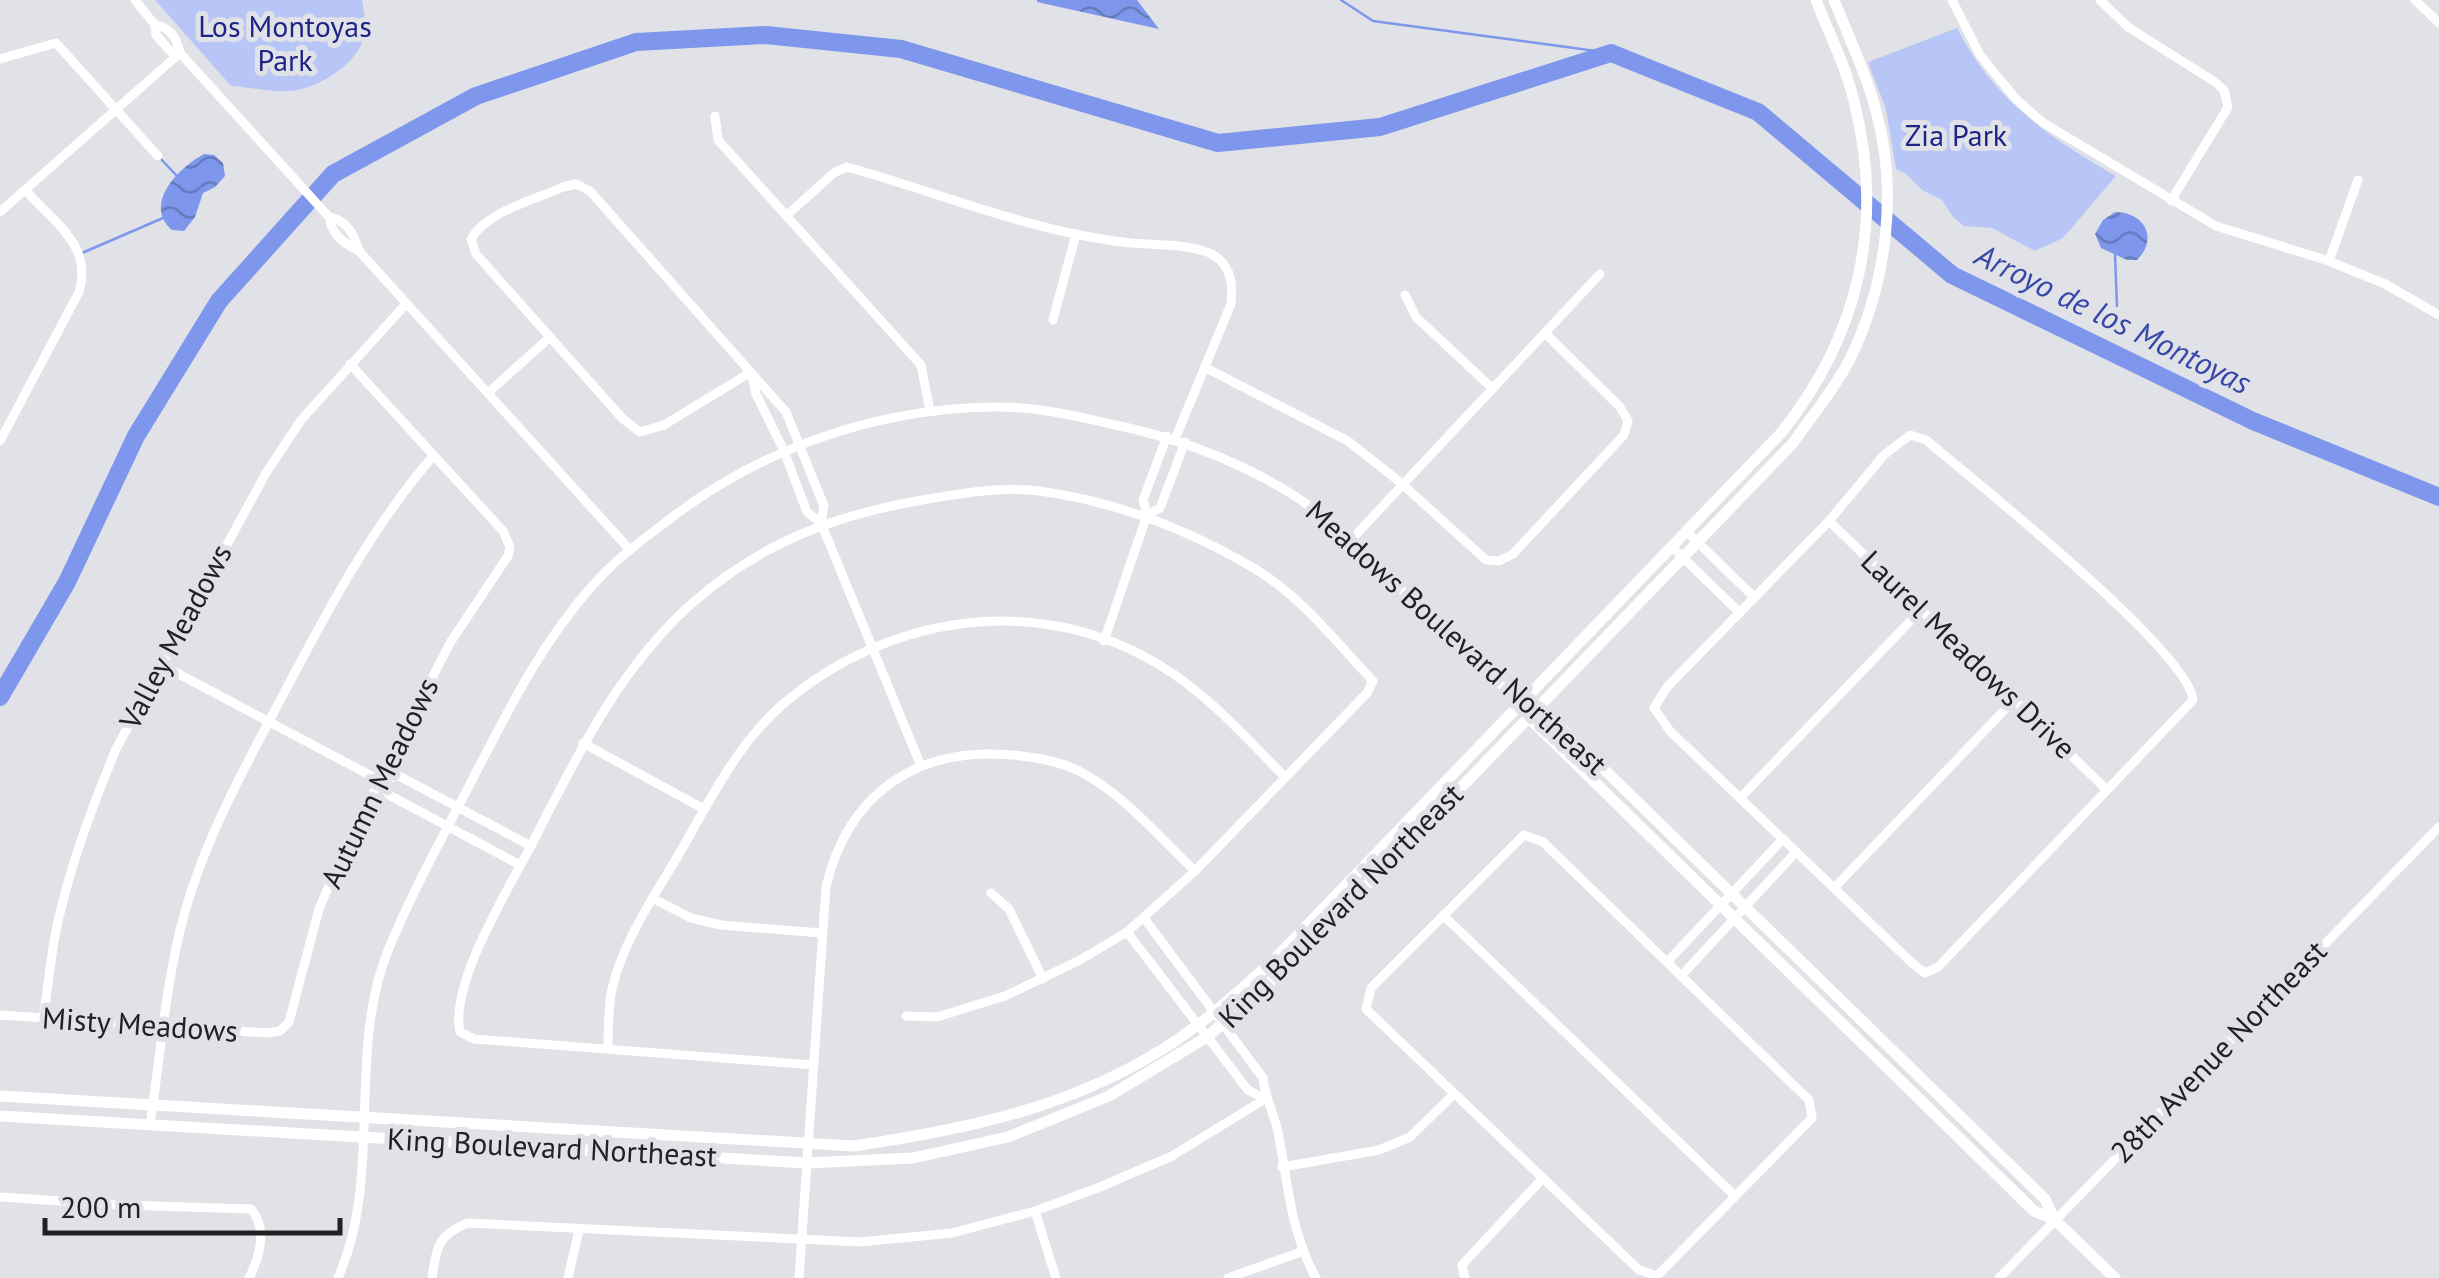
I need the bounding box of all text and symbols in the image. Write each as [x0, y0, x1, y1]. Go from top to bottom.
park label: Los Montoyas Park [198, 6, 372, 79]
park label: Zia Park [1905, 115, 2008, 154]
water label: Arroyo de los Montoyas [1967, 232, 2258, 403]
street label: Meadows Boulevard Northeast [1298, 491, 1616, 783]
street label: Valley Meadows [109, 537, 240, 736]
street label: Laurel Meadows Drive [1853, 541, 2085, 767]
street label: Autumn Meadows [311, 671, 446, 894]
street label: King Boulevard Northeast [1209, 774, 1471, 1036]
street label: 28th Avenue Northeast [2101, 931, 2334, 1171]
street label: Misty Meadows [41, 997, 239, 1050]
street label: King Boulevard Northeast [386, 1118, 718, 1175]
scale bar [45, 1173, 340, 1235]
text: 200 m [60, 1187, 141, 1226]

